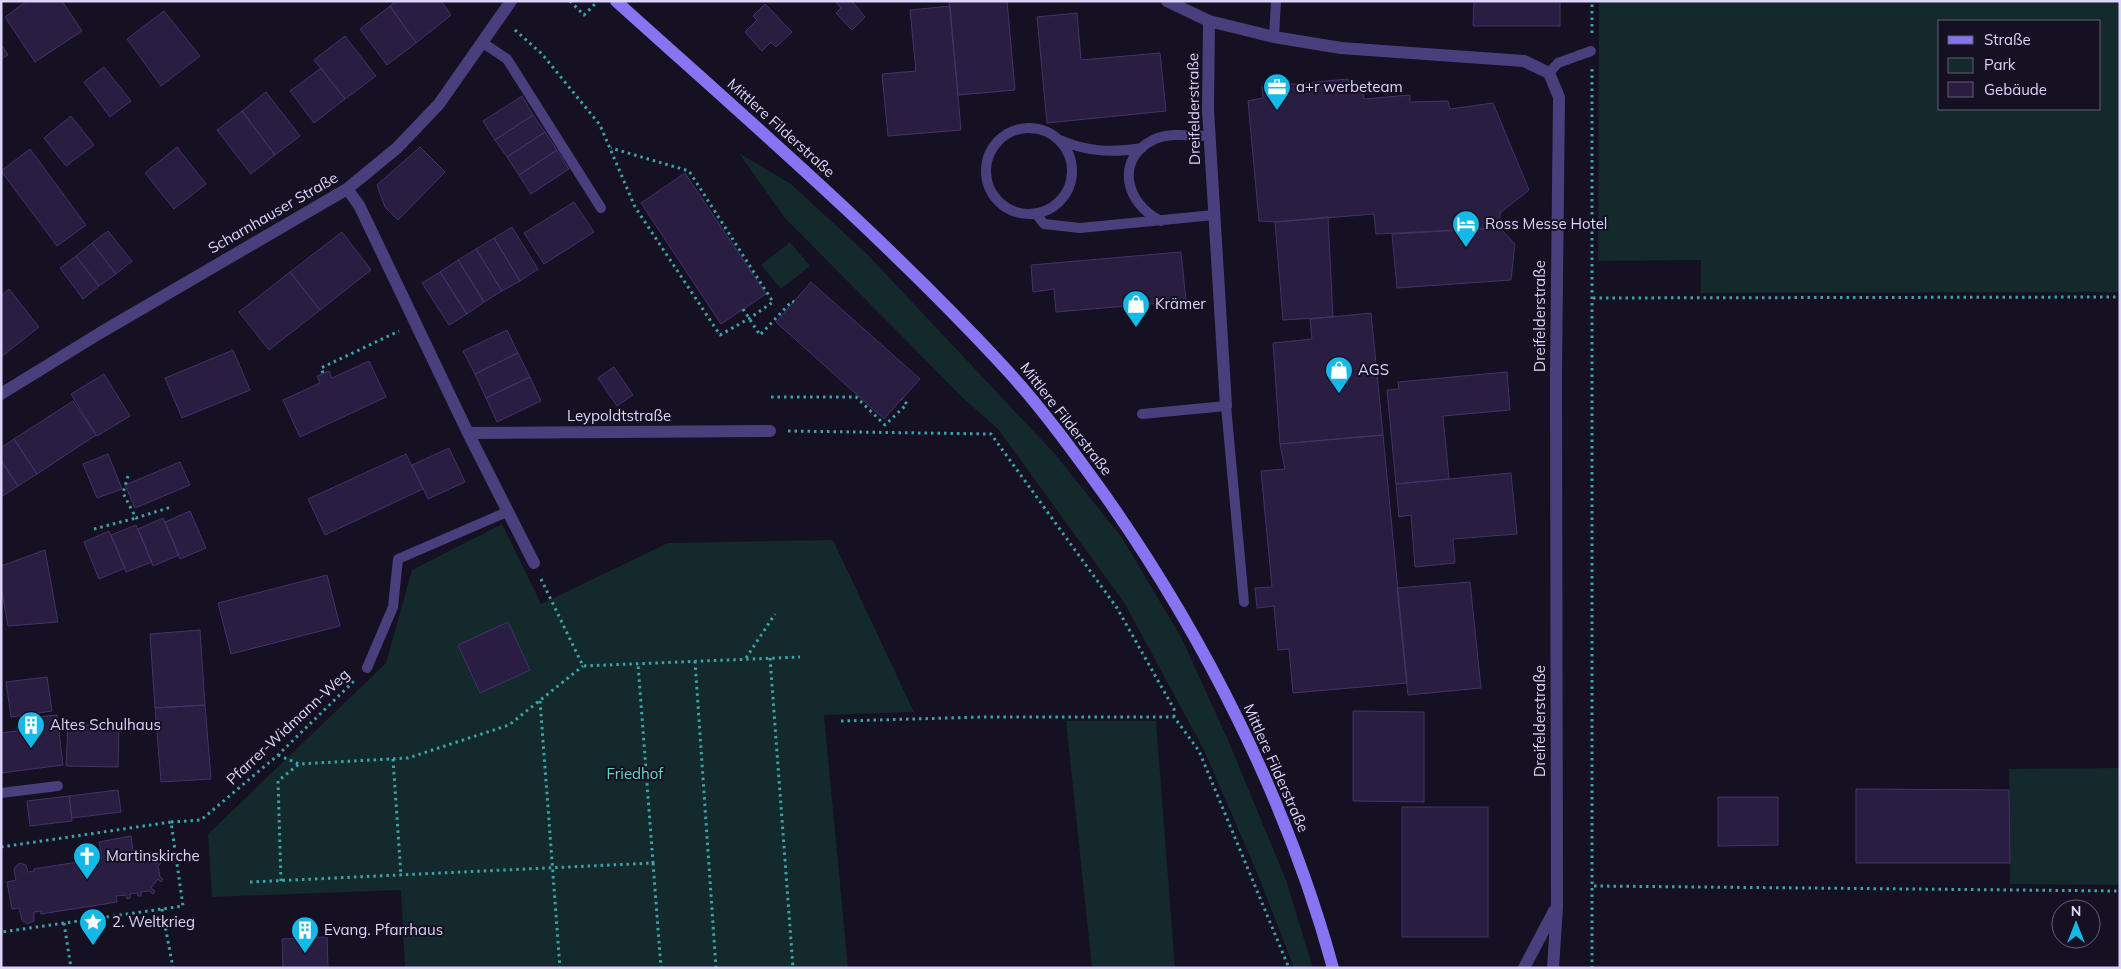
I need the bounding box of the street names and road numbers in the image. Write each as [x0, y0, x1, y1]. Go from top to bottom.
street label: Dreifelderstraße [1183, 53, 1204, 165]
street label: Mittlere Filderstraße [723, 74, 839, 181]
street label: Scharnhauser Straße [204, 168, 341, 257]
street label: Dreifelderstraße [1530, 260, 1549, 372]
street label: Mittlere Filderstraße [1016, 358, 1117, 479]
street label: Leypoldtstraße [567, 406, 671, 425]
street label: Pfarrer-Widmann-Weg [222, 665, 353, 789]
street label: Dreifelderstraße [1530, 665, 1549, 777]
street label: Mittlere Filderstraße [1240, 701, 1313, 835]

